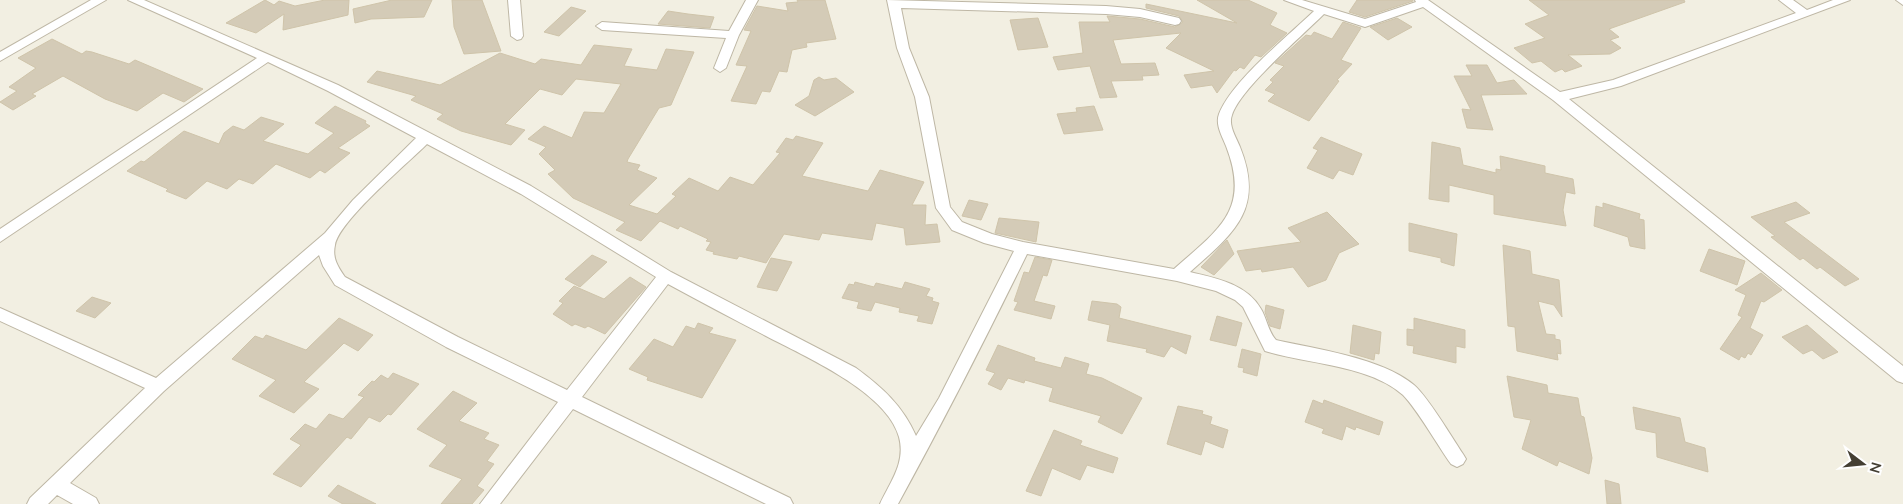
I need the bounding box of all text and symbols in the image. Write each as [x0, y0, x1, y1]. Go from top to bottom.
north arrow [1838, 439, 1888, 489]
text: N [1864, 460, 1886, 475]

